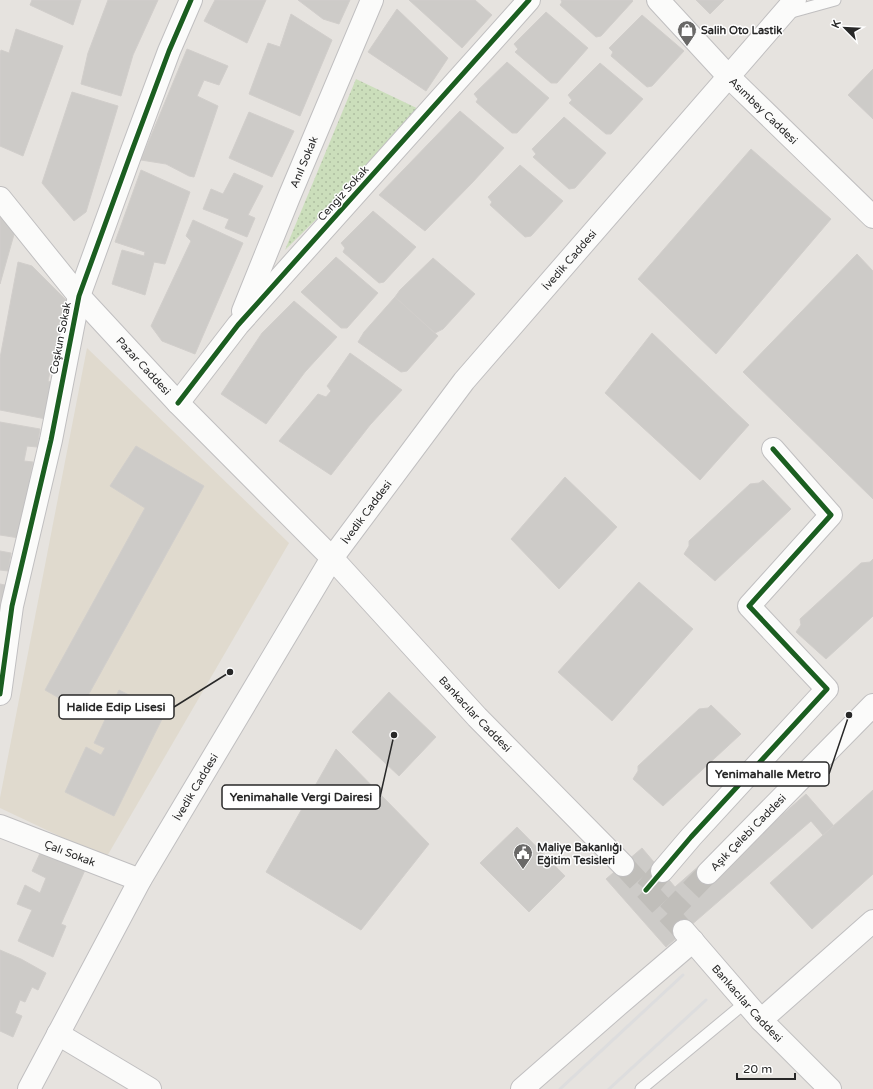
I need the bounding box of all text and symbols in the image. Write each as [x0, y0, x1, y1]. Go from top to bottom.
north arrow [825, 8, 865, 48]
text: K [829, 18, 844, 30]
shop icon: Salih Oto Lastik [676, 19, 698, 47]
place label: Salih Oto Lastik [701, 24, 782, 37]
street label: Asımbey Caddesi [726, 75, 800, 147]
street label: Anıl Sokak [288, 134, 321, 190]
street label: Cengiz Sokak [315, 163, 372, 224]
street label: İvedik Caddesi [540, 227, 599, 293]
street label: Coşkun Sokak [47, 301, 74, 375]
street label: Pazar Caddesi [113, 335, 173, 398]
street label: İvedik Caddesi [339, 478, 395, 546]
street label: Bankacılar Caddesi [436, 674, 514, 755]
callout: Halide Edip Lisesi [59, 695, 174, 719]
text: Halide Edip Lisesi [66, 700, 166, 715]
street label: İvedik Caddesi [171, 751, 221, 823]
callout: Yenimahalle Metro [707, 762, 829, 786]
text: Yenimahalle Metro [715, 767, 821, 781]
callout: Yenimahalle Vergi Dairesi [222, 785, 380, 809]
text: Yenimahalle Vergi Dairesi [230, 790, 372, 805]
street label: Aşık Çelebi Caddesi [708, 792, 789, 874]
street label: Çalı Sokak [42, 838, 97, 869]
place label: Maliye Bakanlığı Eğitim Tesisleri [537, 841, 622, 868]
public building icon: Maliye Bakanlığı Eğitim Tesisleri [512, 842, 534, 870]
street label: Bankacılar Caddesi [709, 962, 785, 1045]
scale bar [737, 1055, 795, 1081]
text: 20 m [743, 1062, 772, 1076]

